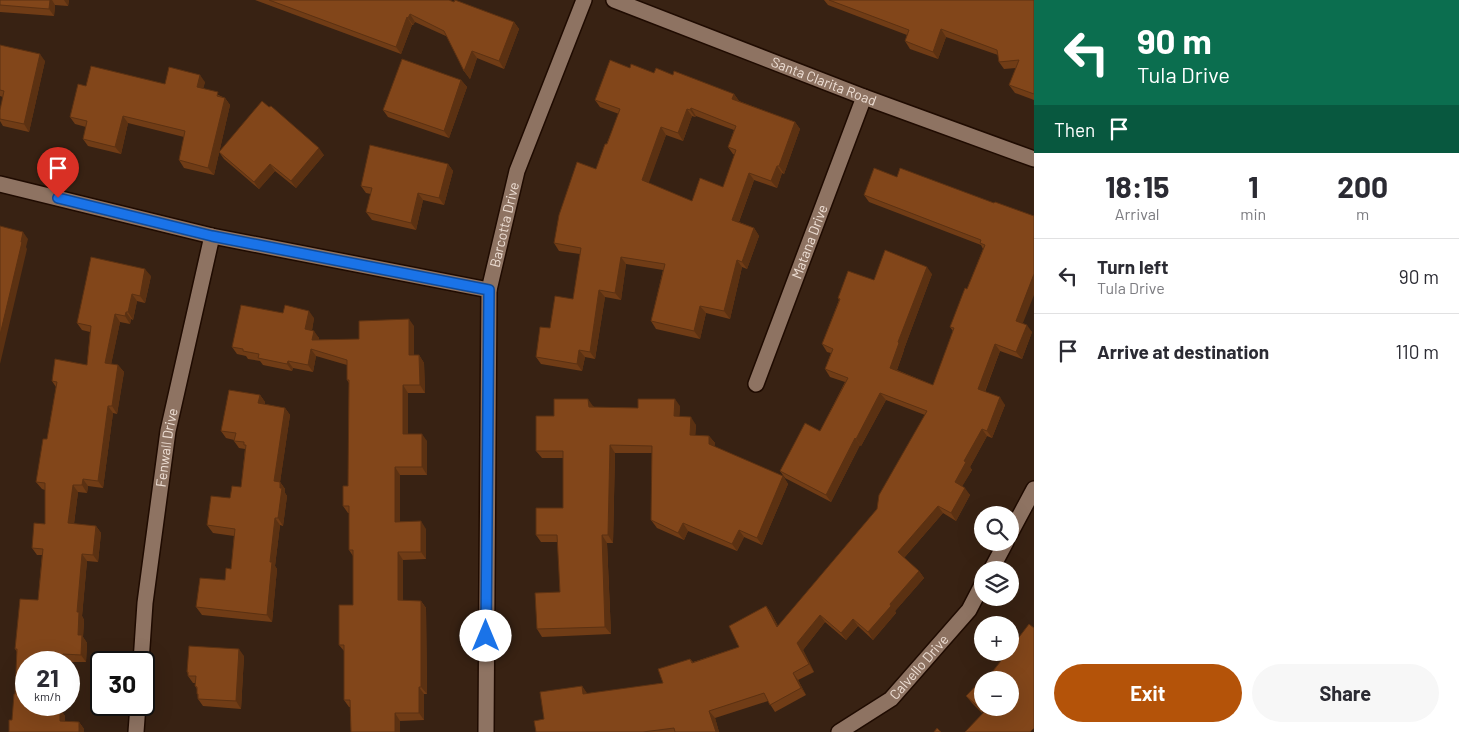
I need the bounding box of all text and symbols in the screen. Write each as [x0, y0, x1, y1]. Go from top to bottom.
text: 90 m [1137, 19, 1212, 61]
icon: left [1054, 20, 1119, 85]
street label: Santa Clarita Road [769, 53, 879, 109]
text: Tula Drive [1137, 61, 1230, 87]
icon: arrive [1105, 115, 1133, 143]
text: Then [1054, 118, 1095, 141]
pin [37, 147, 79, 198]
icon: arrive [44, 154, 72, 182]
text: 18:15 [1105, 168, 1169, 204]
text: 1 [1248, 168, 1259, 204]
text: 200 [1337, 168, 1388, 204]
street label: Barcotta Drive [486, 180, 522, 269]
street label: Matana Drive [787, 202, 831, 281]
text: Arrival [1115, 204, 1160, 223]
text: min [1240, 204, 1266, 223]
text: m [1356, 204, 1369, 223]
text: Turn left [1097, 255, 1168, 278]
icon: left [1054, 262, 1082, 290]
text: 90 m [1399, 265, 1439, 288]
text: Tula Drive [1097, 278, 1165, 297]
icon: arrive [1054, 337, 1082, 365]
text: Arrive at destination [1097, 340, 1269, 363]
text: 110 m [1395, 340, 1439, 363]
street label: Fenwall Drive [152, 406, 181, 488]
map controls [974, 506, 1019, 716]
button: search [974, 506, 1019, 551]
button: layers [974, 561, 1019, 606]
position arrow [459, 609, 511, 661]
button: + [974, 616, 1019, 661]
street label: Calvello Drive [886, 631, 952, 703]
speed limit sign: 30 [90, 651, 155, 716]
text: 21 [36, 662, 59, 692]
button: Exit [1054, 664, 1242, 722]
button: Share [1252, 664, 1439, 722]
button: − [974, 671, 1019, 716]
text: km/h [34, 689, 61, 703]

